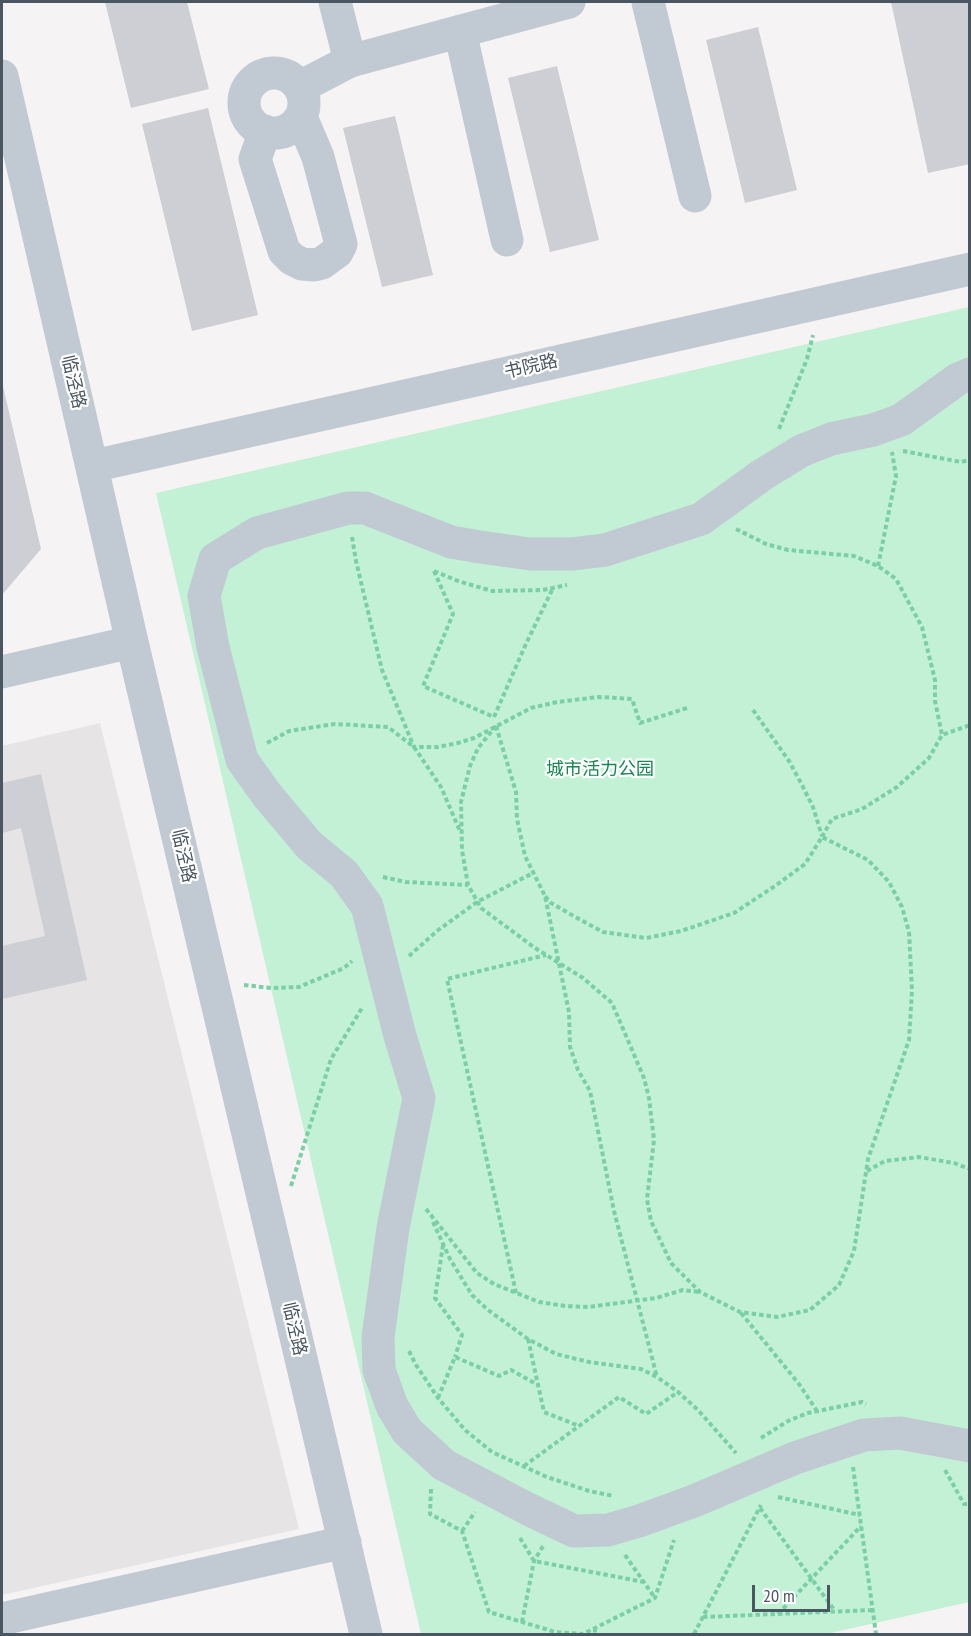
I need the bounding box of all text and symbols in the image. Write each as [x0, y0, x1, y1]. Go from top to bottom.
street label: 书院路 [502, 350, 560, 384]
street label: 临泾路 [56, 353, 90, 411]
park label: 城市活力公园 [546, 759, 654, 781]
street label: 临泾路 [166, 827, 200, 885]
street label: 临泾路 [277, 1300, 311, 1358]
scale bar [755, 1573, 833, 1611]
text: 20 m [763, 1584, 795, 1607]

